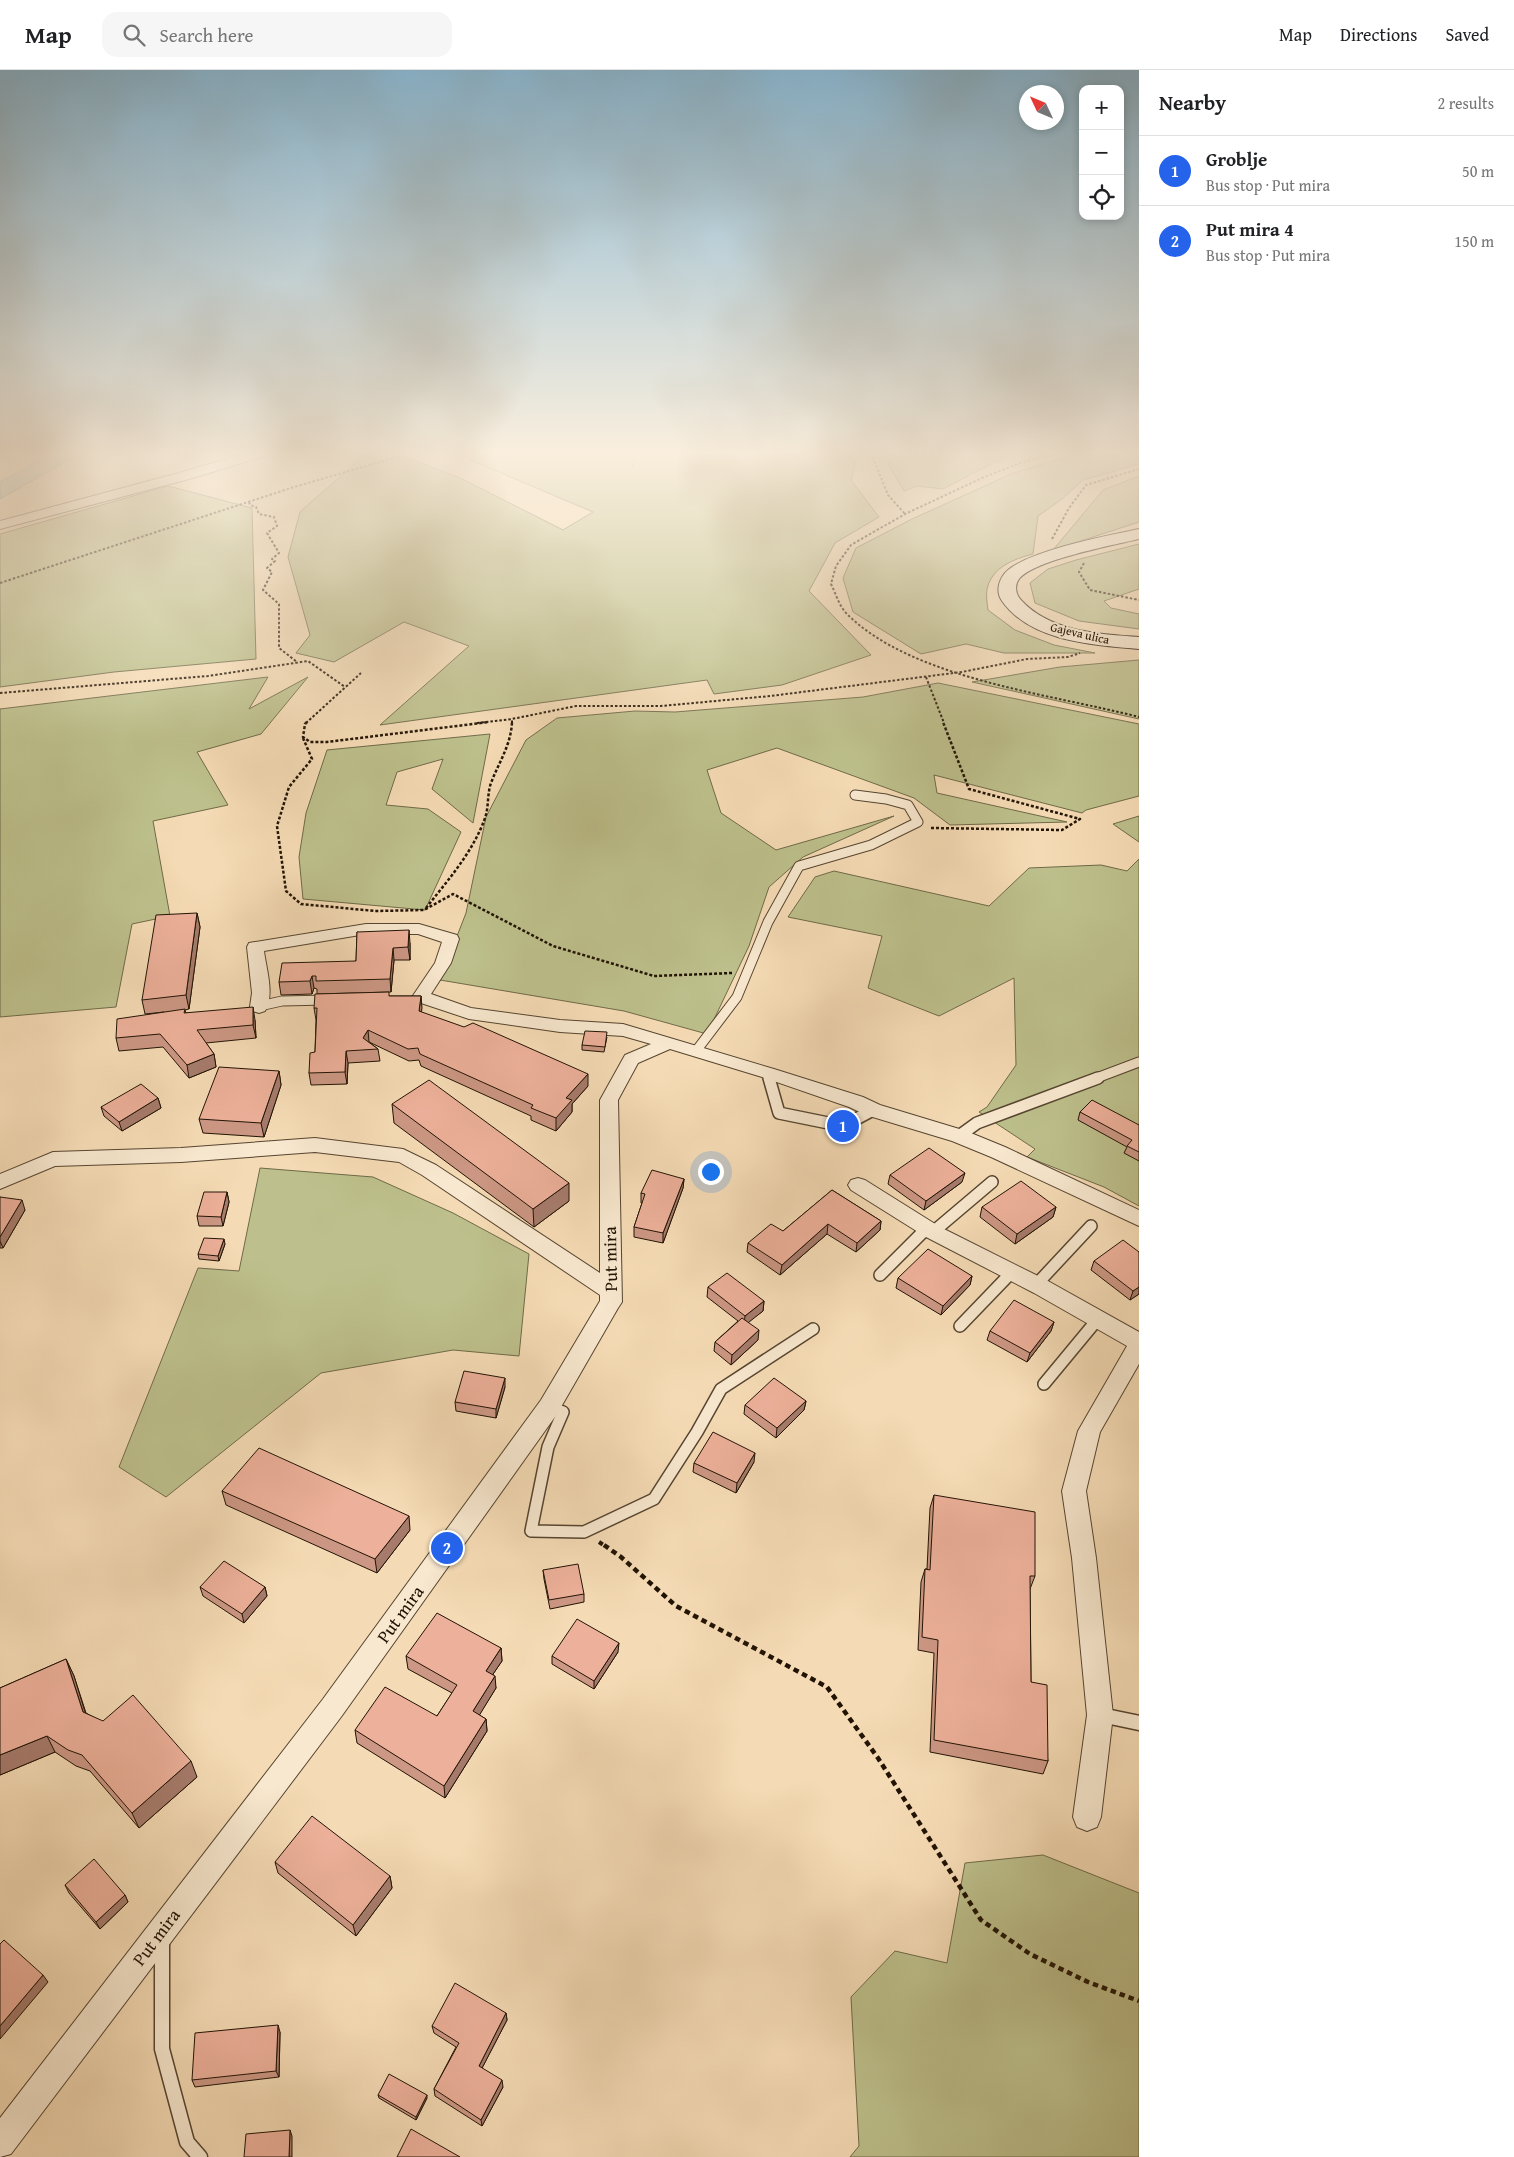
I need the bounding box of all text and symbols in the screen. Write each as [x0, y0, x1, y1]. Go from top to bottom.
search box [102, 12, 452, 57]
text: Map [25, 17, 72, 52]
icon: search [120, 21, 148, 49]
text: Search here [160, 21, 253, 49]
text: Map [1279, 21, 1312, 48]
text: Directions [1340, 21, 1417, 48]
text: Saved [1445, 21, 1489, 48]
north arrow [1019, 85, 1064, 130]
map controls [1079, 85, 1124, 220]
button: + [1079, 85, 1124, 130]
text: Nearby [1159, 87, 1226, 118]
text: 2 results [1437, 91, 1494, 115]
button: − [1079, 130, 1124, 175]
text: Groblje [1206, 145, 1267, 173]
text: 1 [1171, 159, 1179, 183]
text: 50 m [1462, 159, 1494, 183]
text: Bus stop · Put mira [1206, 173, 1330, 197]
button: locate [1079, 175, 1124, 220]
text: Put mira 4 [1206, 215, 1294, 243]
text: 2 [1171, 229, 1179, 253]
text: 150 m [1454, 229, 1494, 253]
text: Bus stop · Put mira [1206, 243, 1330, 267]
street label: Gajeva ulica [1049, 618, 1111, 648]
pin: 1 [827, 1107, 859, 1145]
your location [698, 1159, 724, 1185]
street label: Put mira [596, 1226, 624, 1292]
pin: 2 [431, 1529, 463, 1567]
street label: Put mira [370, 1579, 430, 1648]
street label: Put mira [126, 1902, 187, 1971]

